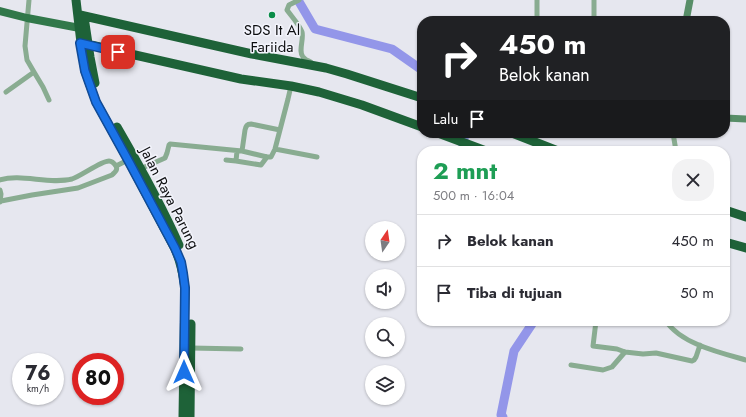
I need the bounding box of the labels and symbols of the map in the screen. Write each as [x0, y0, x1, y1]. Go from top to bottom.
marker: SDS It Al Fariida [267, 10, 277, 20]
place label: SDS It Al Fariida [244, 19, 300, 58]
pin [101, 35, 135, 69]
street label: Jalan Raya Parung [134, 141, 205, 253]
north arrow [365, 221, 405, 261]
position arrow [163, 351, 205, 393]
speed limit sign: 80 [72, 353, 124, 405]

